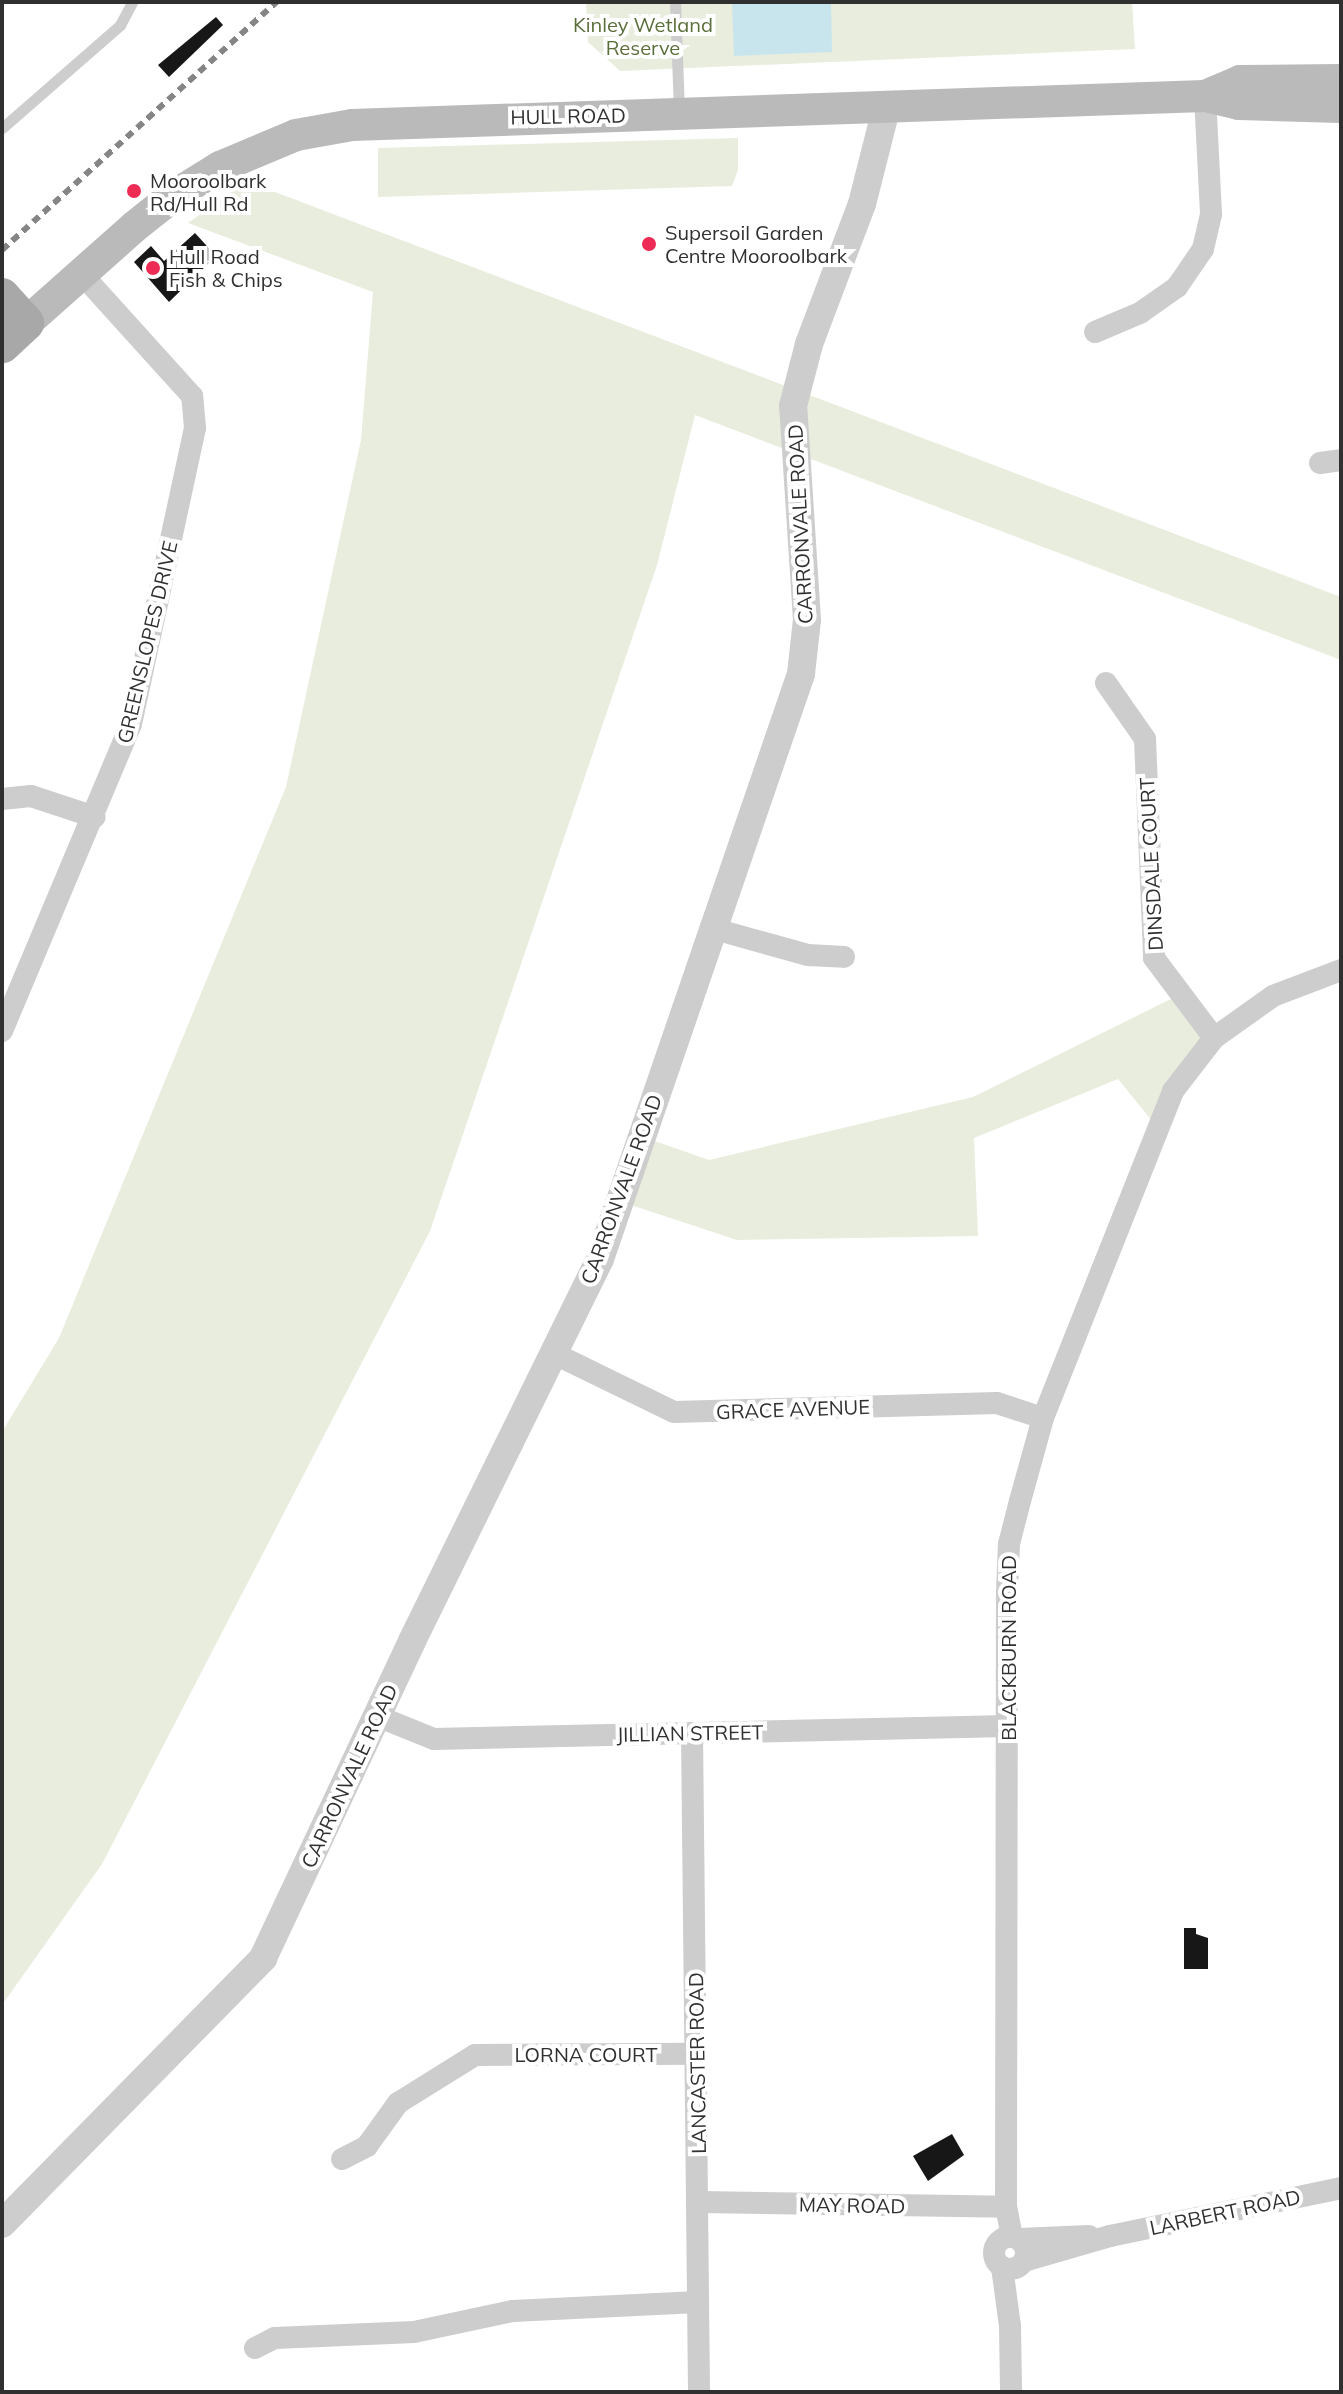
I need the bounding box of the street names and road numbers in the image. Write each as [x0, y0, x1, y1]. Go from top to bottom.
street label: HULL ROAD [510, 103, 626, 129]
street label: CARRONVALE ROAD [783, 424, 817, 624]
street label: GREENSLOPES DRIVE [112, 538, 182, 746]
street label: DINSDALE COURT [1134, 777, 1168, 951]
street label: CARRONVALE ROAD [576, 1091, 666, 1287]
street label: GRACE AVENUE [716, 1394, 870, 1424]
street label: BLACKBURN ROAD [996, 1555, 1020, 1741]
street label: CARRONVALE ROAD [296, 1680, 402, 1872]
street label: JILLIAN STREET [616, 1720, 764, 1746]
street label: LANCASTER ROAD [683, 1972, 711, 2154]
street label: LORNA COURT [514, 2042, 658, 2066]
street label: LARBERT ROAD [1147, 2184, 1303, 2240]
street label: MAY ROAD [799, 2192, 905, 2218]

